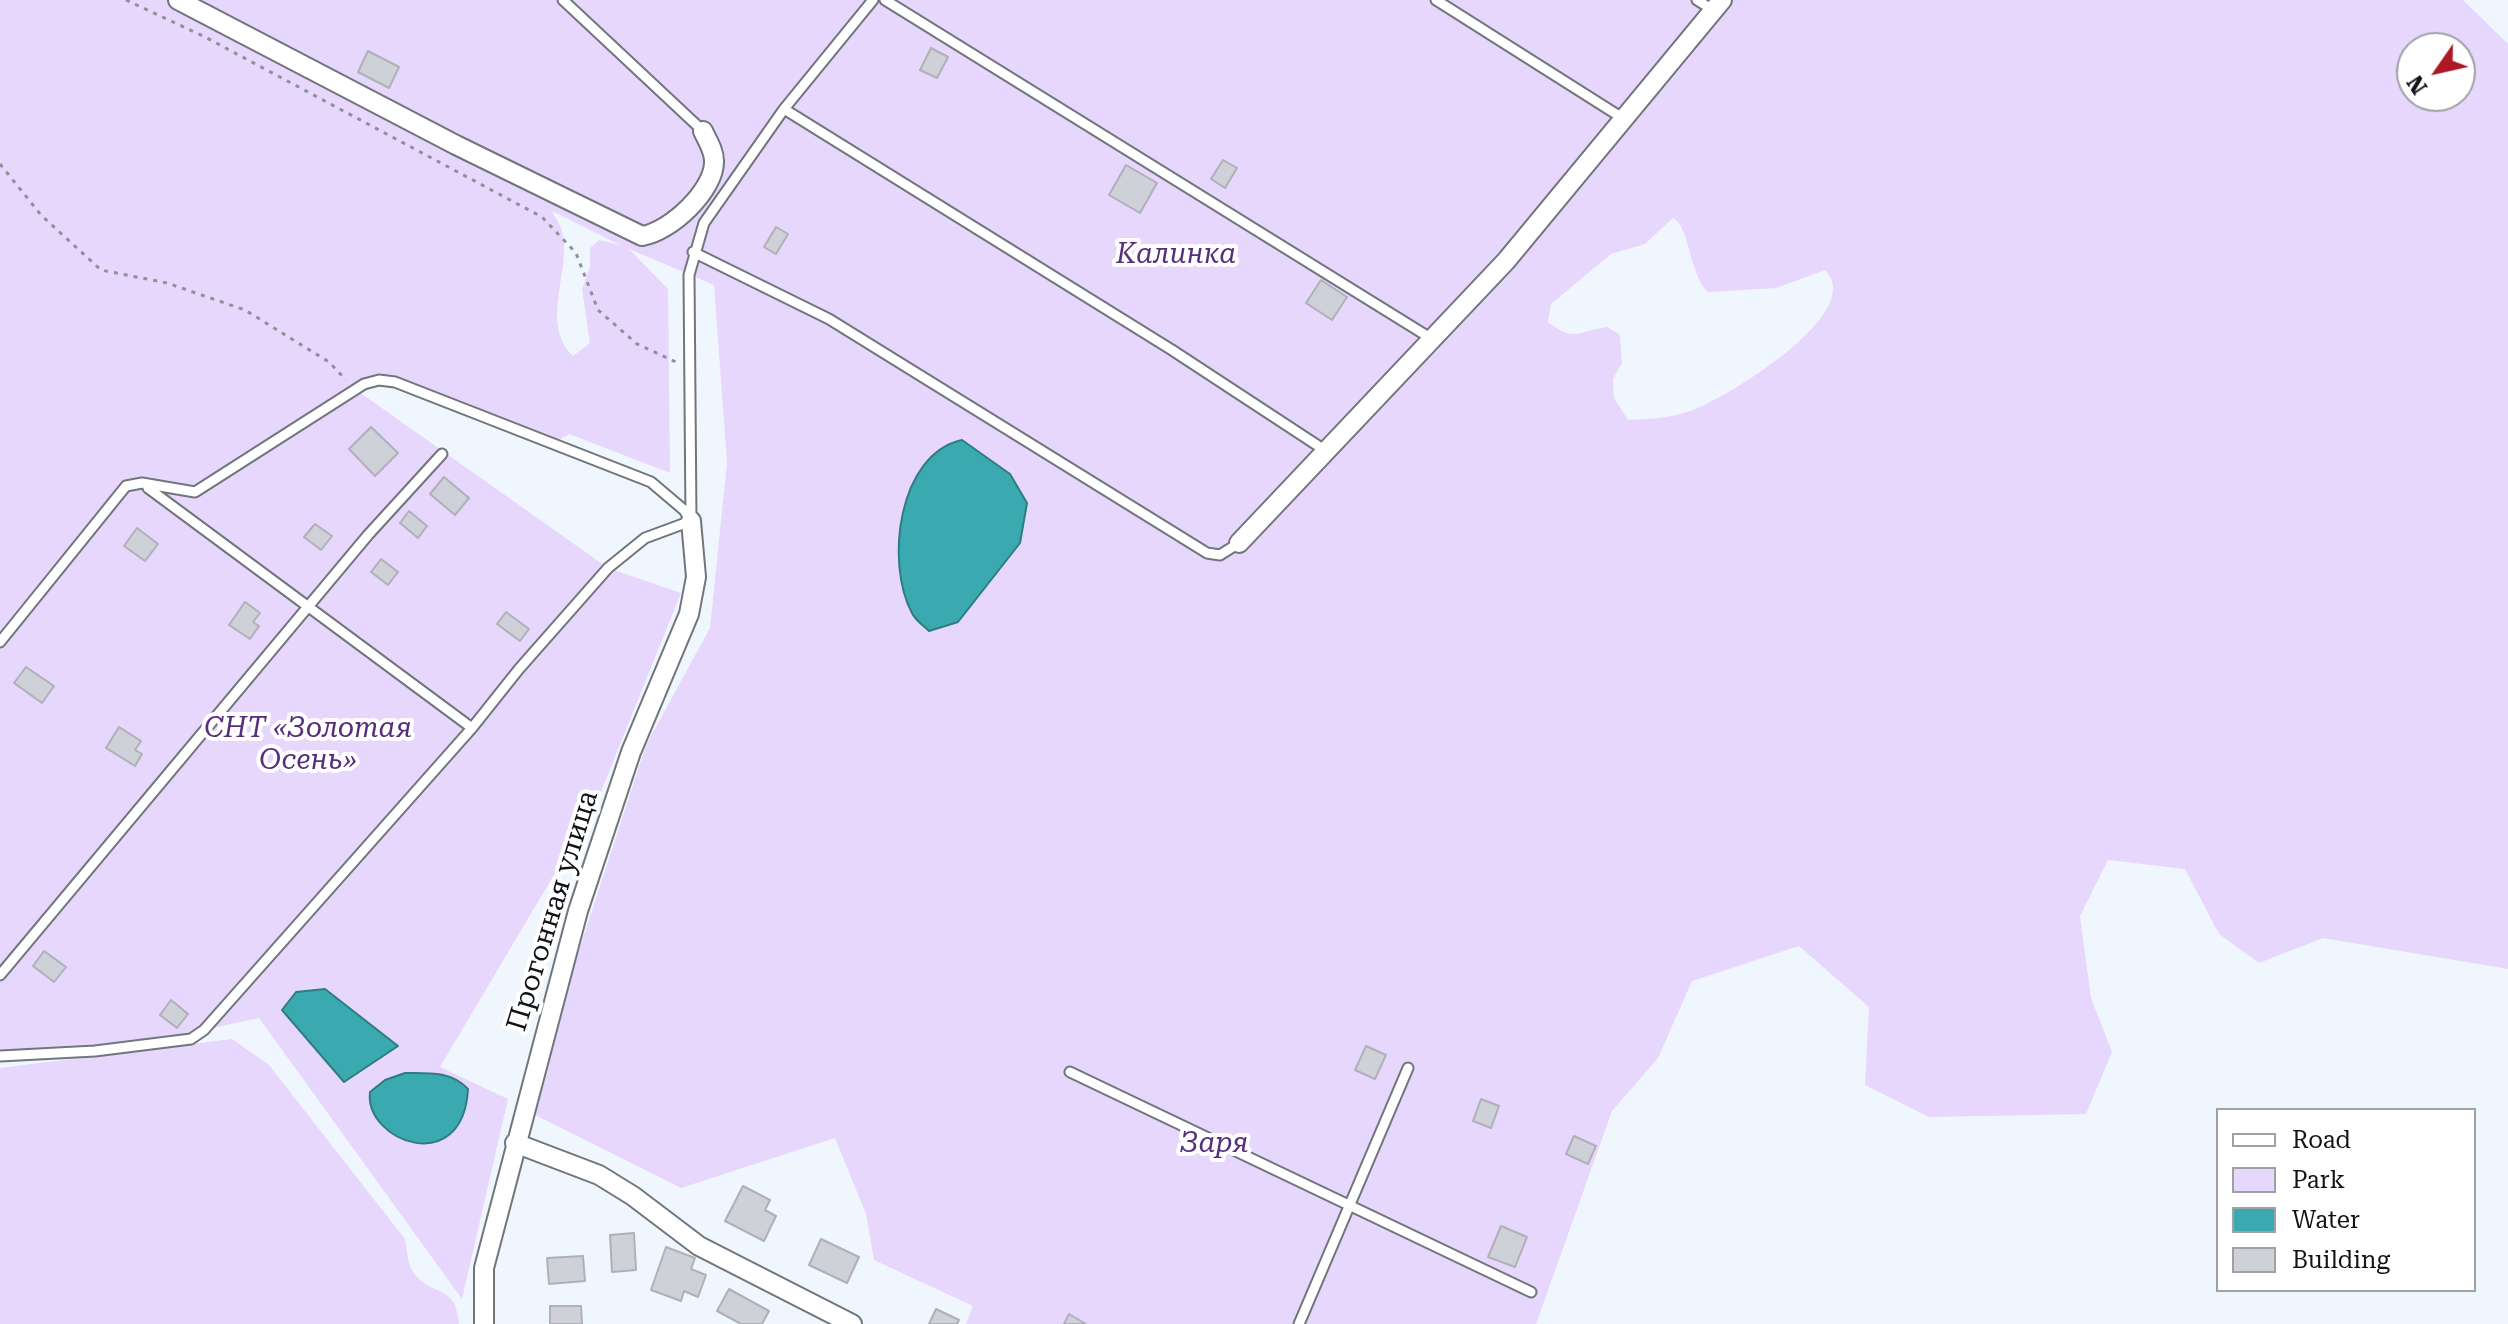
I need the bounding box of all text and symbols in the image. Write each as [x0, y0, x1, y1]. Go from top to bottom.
north arrow [2396, 32, 2476, 112]
text: N [2402, 71, 2432, 99]
park label: Калинка [1116, 238, 1236, 272]
park label: СНТ «Золотая Осень» [204, 712, 412, 778]
street label: Прогонная улица [500, 787, 606, 1035]
legend [2216, 1108, 2476, 1292]
text: Road [2292, 1126, 2351, 1154]
park label: Заря [1180, 1127, 1248, 1161]
text: Park [2292, 1166, 2345, 1194]
text: Water [2292, 1206, 2360, 1234]
text: Building [2292, 1246, 2390, 1274]

